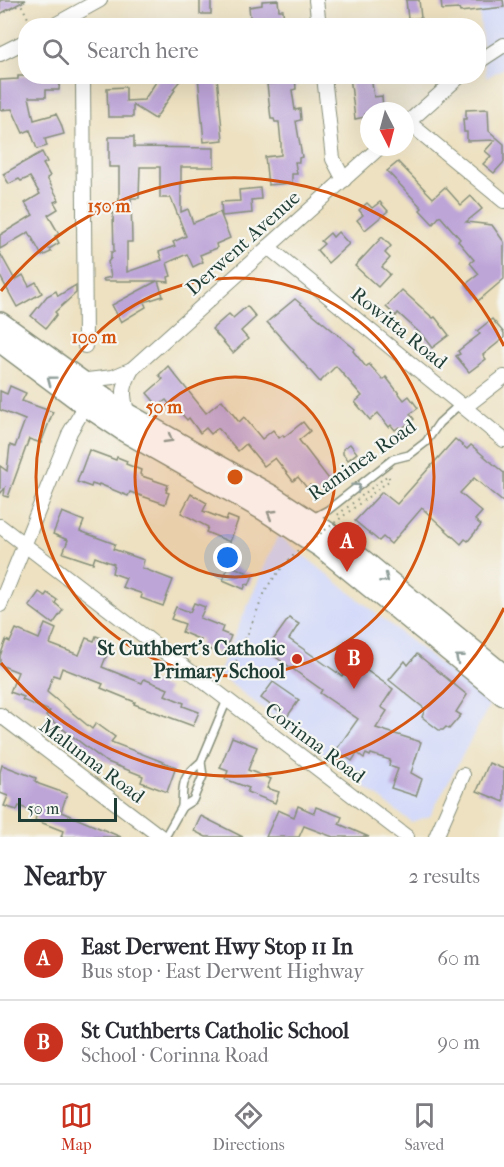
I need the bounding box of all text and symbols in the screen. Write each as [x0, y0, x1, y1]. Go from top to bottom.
search box [18, 18, 486, 84]
icon: search [39, 35, 72, 68]
text: Search here [87, 38, 199, 64]
north arrow [360, 102, 414, 156]
street label: Derwent Avenue [181, 186, 305, 300]
text: 150 m [88, 196, 131, 217]
street label: Rowitta Road [346, 282, 453, 374]
text: 100 m [71, 327, 118, 348]
one-way arrow [47, 376, 58, 387]
text: 50 m [146, 397, 183, 418]
street label: Raminea Road [304, 414, 421, 506]
one-way arrow [163, 432, 173, 443]
centre of rings [225, 467, 245, 487]
one-way arrow [350, 483, 361, 494]
one-way arrow [267, 510, 277, 522]
pin: A [328, 522, 366, 572]
your location [213, 543, 242, 572]
one-way arrow [378, 571, 389, 582]
place label: St Cuthbert's Catholic Primary School [97, 637, 285, 683]
pin: B [334, 640, 374, 689]
marker: St Cuthbert's Catholic Primary School [290, 652, 304, 666]
one-way arrow [455, 655, 466, 666]
street label: Corinna Road [260, 698, 370, 789]
street label: Malunna Road [35, 714, 150, 809]
scale bar [18, 795, 117, 822]
text: 50 m [27, 799, 59, 818]
text: Nearby [24, 861, 106, 892]
text: 2 results [409, 865, 480, 888]
text: East Derwent Hwy Stop 11 In [81, 934, 353, 960]
text: A [37, 947, 50, 970]
text: 60 m [437, 947, 480, 970]
text: Bus stop · East Derwent Highway [81, 960, 364, 983]
text: St Cuthberts Catholic School [81, 1018, 349, 1044]
text: B [37, 1031, 50, 1054]
text: 90 m [438, 1031, 480, 1054]
text: School · Corinna Road [81, 1044, 269, 1067]
tab: Map [60, 1099, 93, 1154]
tab: Directions [213, 1099, 285, 1154]
tab: Saved [404, 1099, 444, 1154]

